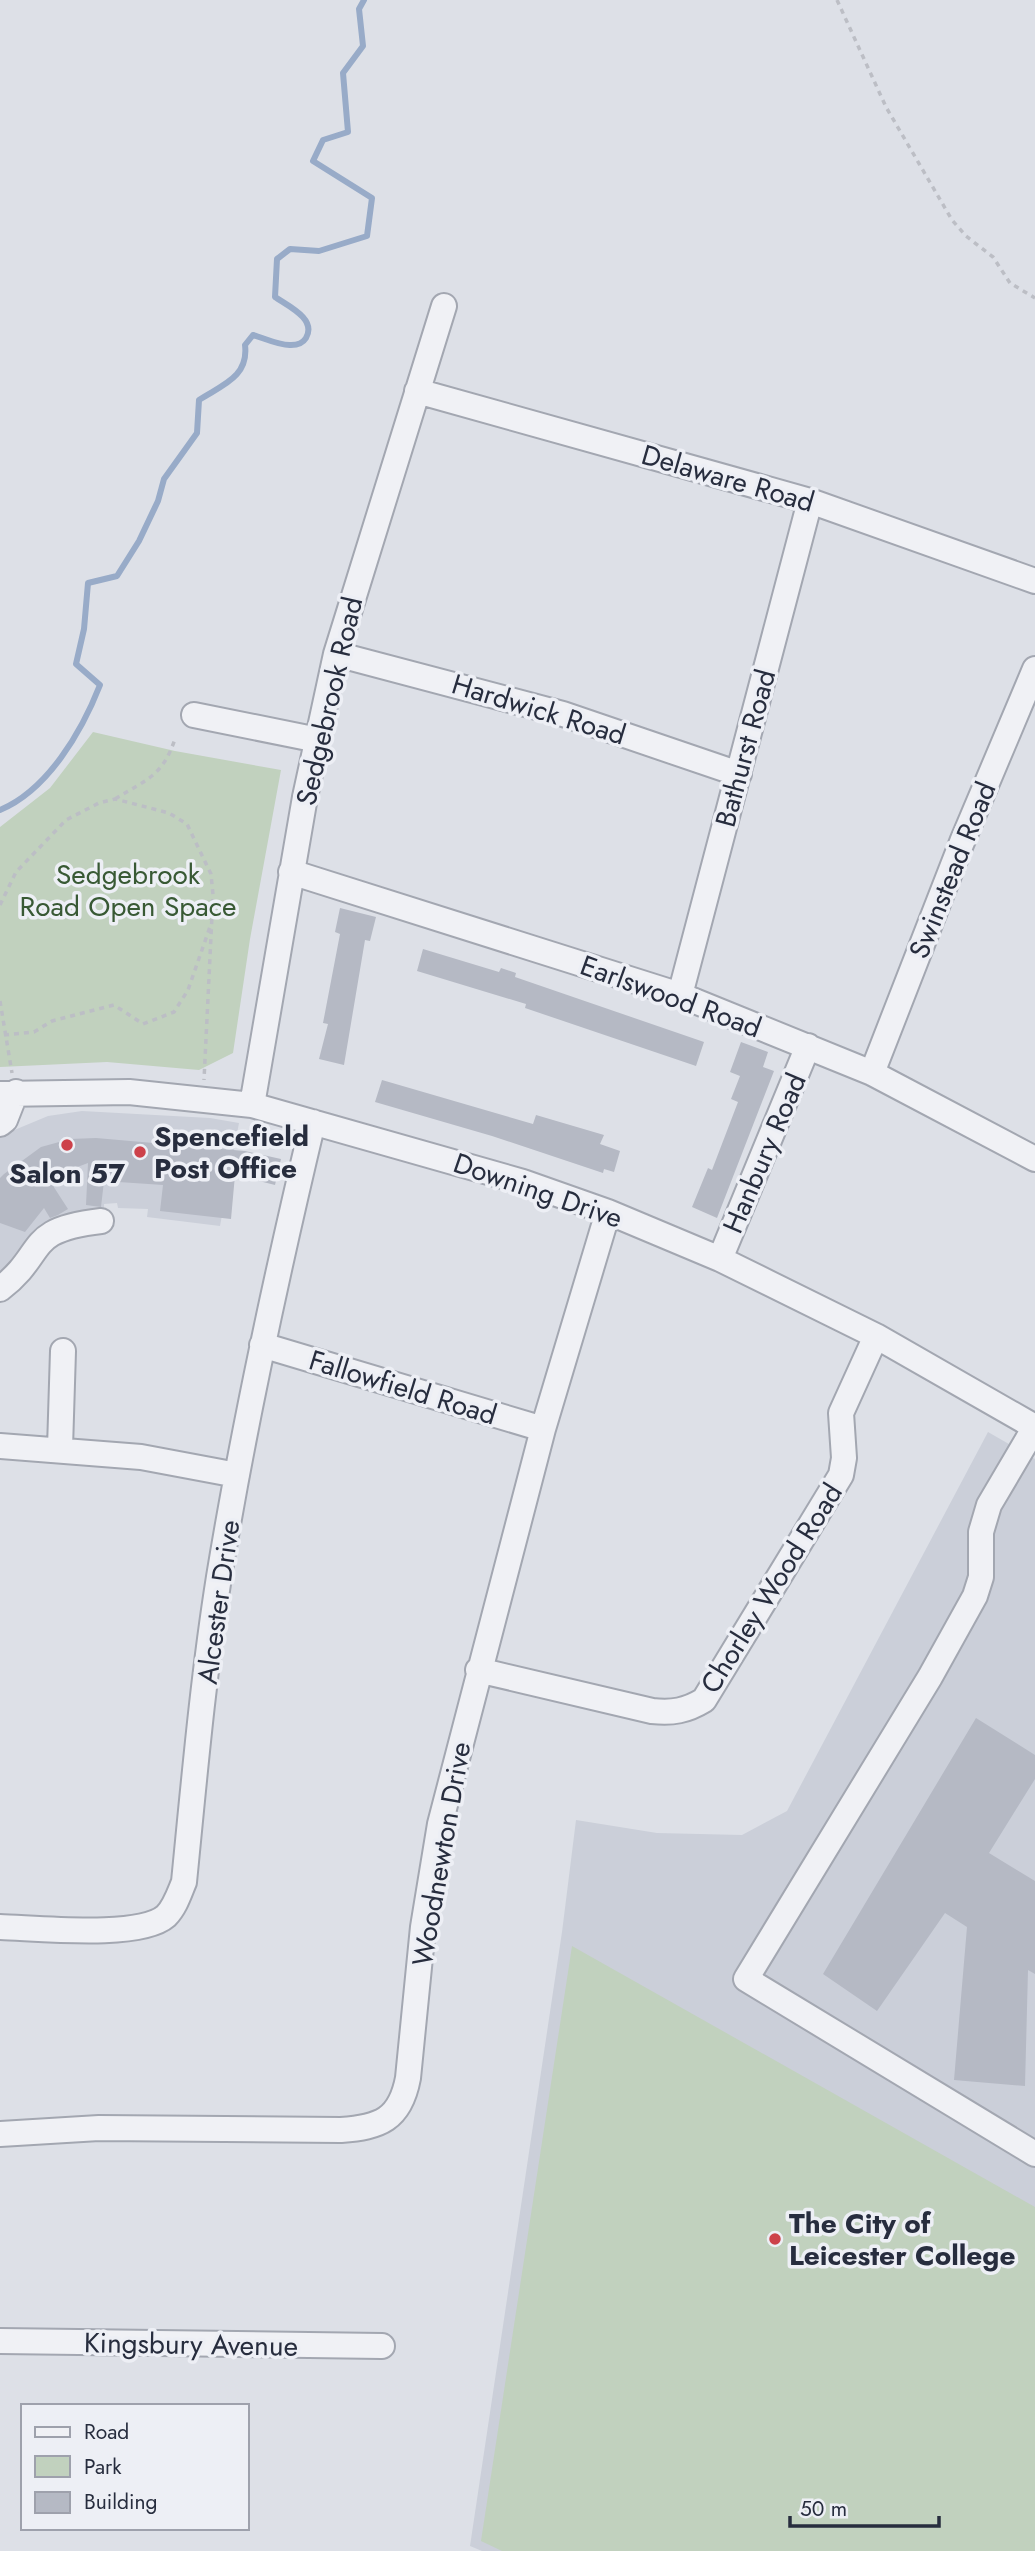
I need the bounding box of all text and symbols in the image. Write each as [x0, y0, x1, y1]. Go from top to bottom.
street label: Delaware Road [637, 434, 819, 523]
street label: Sedgebrook Road [286, 593, 373, 809]
street label: Hardwick Road [447, 664, 631, 755]
street label: Bathurst Road [705, 665, 786, 831]
street label: Swinstead Road [898, 776, 1006, 965]
park label: Sedgebrook Road Open Space [20, 854, 236, 927]
street label: Earlswood Road [575, 945, 767, 1048]
street label: Hanbury Road [712, 1067, 817, 1240]
place label: Spencefield Post Office [154, 1116, 309, 1189]
marker: Salon 57 [59, 1137, 75, 1153]
street label: Downing Drive [448, 1142, 628, 1239]
marker: Spencefield Post Office [132, 1144, 148, 1160]
place label: Salon 57 [9, 1153, 125, 1194]
street label: Fallowfield Road [304, 1339, 502, 1435]
street label: Chorley Wood Road [690, 1475, 853, 1701]
street label: Alcester Drive [187, 1517, 250, 1687]
street label: Woodnewton Drive [402, 1739, 481, 1969]
place label: The City of Leicester College [789, 2203, 1016, 2276]
marker: The City of Leicester College [767, 2231, 783, 2247]
street label: Kingsbury Avenue [84, 2322, 298, 2367]
legend [21, 2404, 248, 2530]
text: Road [84, 2417, 129, 2447]
text: Park [84, 2452, 122, 2482]
scale bar [790, 2484, 939, 2528]
text: Building [84, 2487, 157, 2517]
text: 50 m [800, 2494, 847, 2524]

